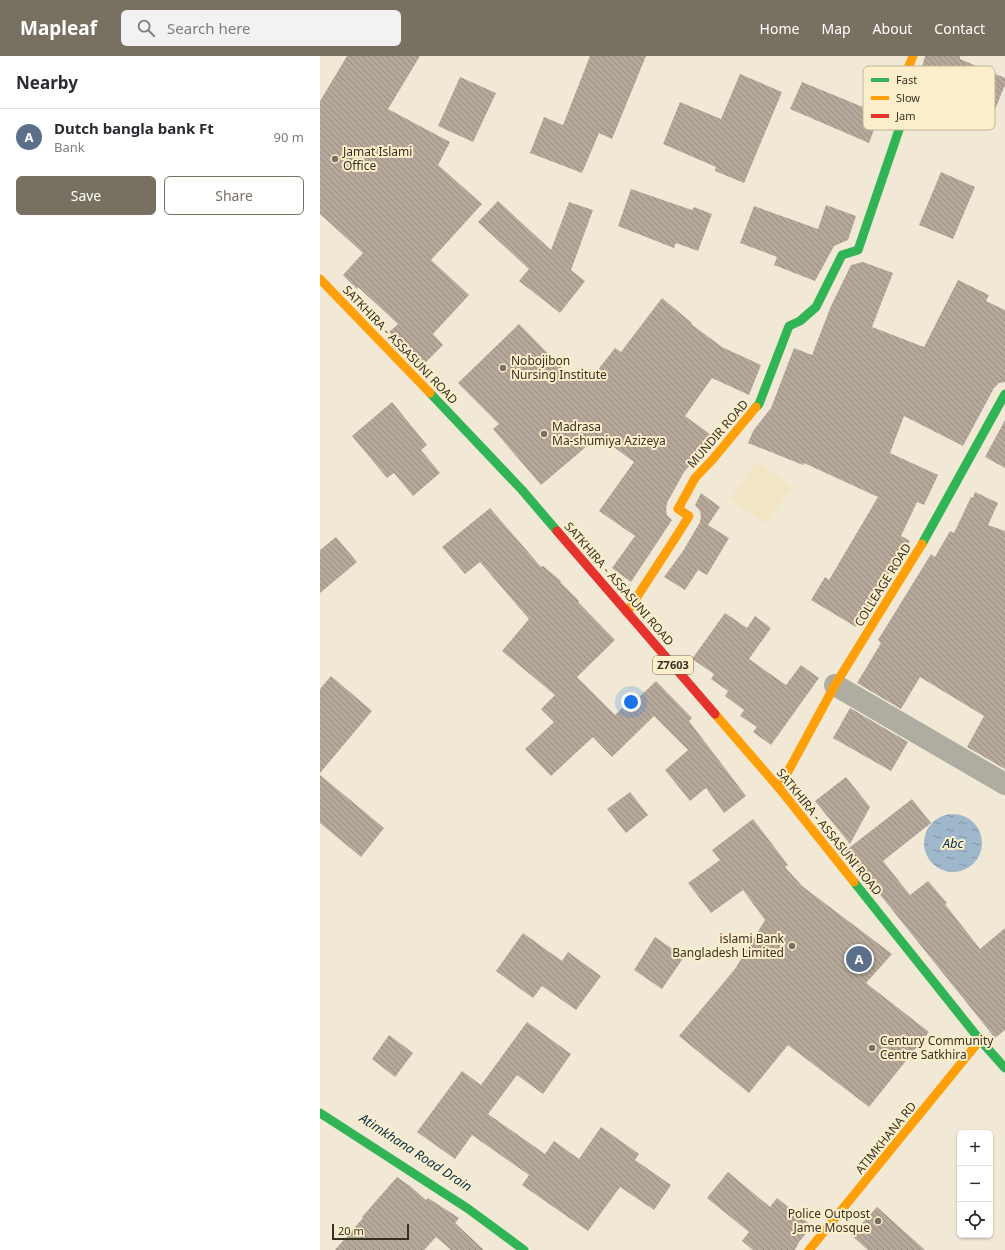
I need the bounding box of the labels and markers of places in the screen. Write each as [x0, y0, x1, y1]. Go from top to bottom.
place label: Jamat Islami Office [342, 143, 412, 174]
marker: Jamat Islami Office [330, 154, 340, 164]
place label: Nobojibon Nursing Institute [511, 352, 607, 383]
marker: Nobojibon Nursing Institute [498, 363, 508, 373]
place label: Madrasa Ma-shumiya Azizeya [552, 418, 666, 449]
marker: Madrasa Ma-shumiya Azizeya [539, 429, 549, 439]
place label: islami Bank Bangladesh Limited [672, 930, 785, 961]
marker: islami Bank Bangladesh Limited [787, 941, 797, 951]
pin: A [846, 944, 872, 974]
place label: Century Community Centre Satkhira [880, 1032, 994, 1063]
marker: Century Community Centre Satkhira [867, 1043, 877, 1053]
place label: Police Outpost Jame Mosque [788, 1205, 871, 1236]
marker: Police Outpost Jame Mosque [873, 1216, 883, 1226]

